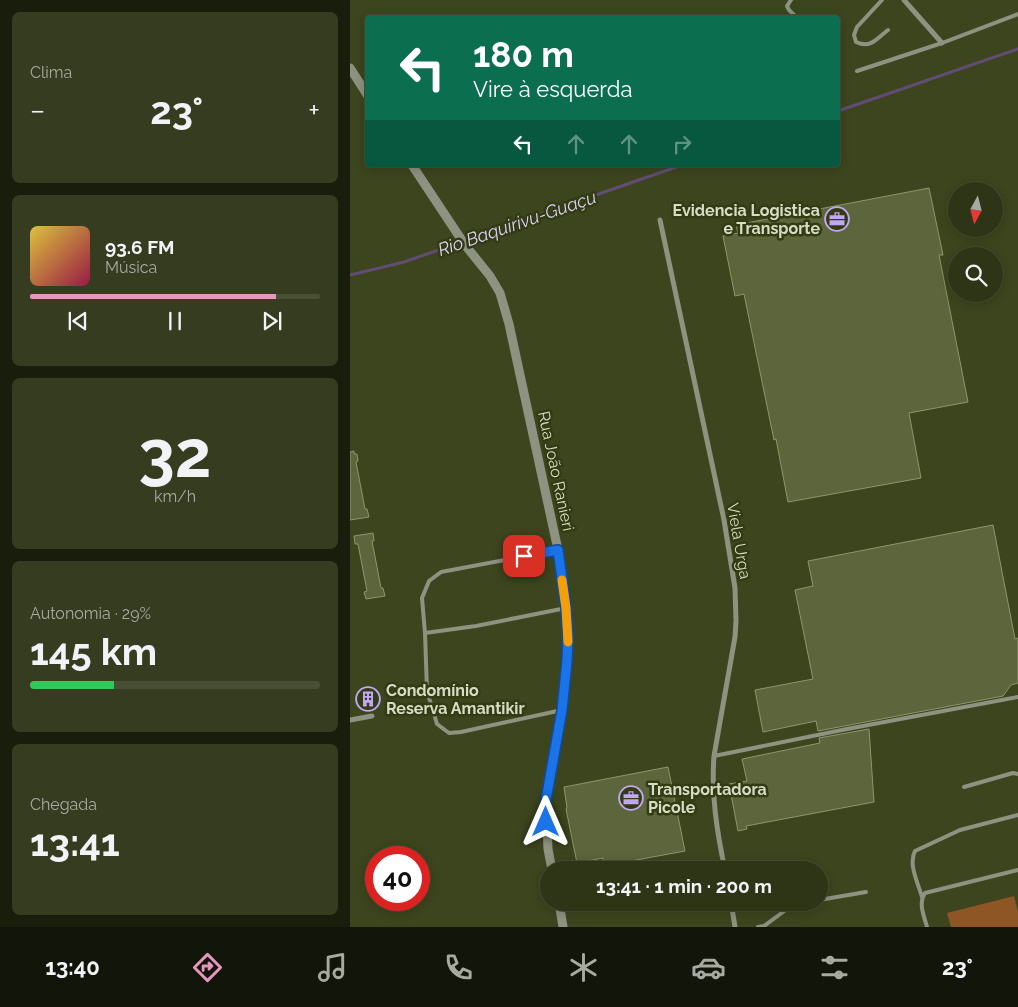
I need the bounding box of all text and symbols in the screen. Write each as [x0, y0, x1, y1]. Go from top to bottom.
text: 180 m [473, 34, 574, 75]
icon: left [390, 35, 455, 100]
text: Clima [30, 63, 72, 82]
text: Vire à esquerda [473, 76, 632, 102]
text: 23° [150, 88, 203, 133]
text: − [30, 94, 45, 127]
text: + [308, 94, 320, 127]
icon: left [509, 130, 537, 158]
icon: ahead [562, 130, 590, 158]
icon: ahead [615, 130, 643, 158]
icon: right [668, 130, 696, 158]
north arrow [948, 182, 1002, 238]
map controls [948, 182, 1003, 302]
water label: Rio Baquirivu-Guaçu [435, 186, 599, 260]
place label: Evidencia Logistica e Transporte [672, 201, 820, 238]
office icon: Evidencia Logistica e Transporte [824, 206, 850, 232]
text: 93.6 FM [105, 236, 175, 258]
button: search [948, 247, 1003, 302]
text: Música [105, 258, 157, 277]
icon: previous [64, 307, 92, 335]
icon: pause [161, 307, 189, 335]
icon: next [258, 307, 286, 335]
street label: Rua João Ranieri [534, 409, 578, 533]
text: 32 [139, 416, 211, 492]
text: km/h [154, 487, 196, 506]
street label: Viela Urga [723, 501, 755, 581]
pin [503, 535, 545, 577]
icon: arrive [510, 542, 538, 570]
text: Autonomia · 29% [30, 604, 151, 623]
text: 145 km [30, 629, 157, 674]
place label: Condomínio Reserva Amantikir [386, 681, 525, 718]
building icon: Condomínio Reserva Amantikir [355, 686, 381, 712]
place label: Transportadora Picole [648, 780, 767, 817]
office icon: Transportadora Picole [618, 785, 644, 811]
text: Chegada [30, 795, 97, 814]
position arrow [519, 795, 571, 847]
text: 13:41 [30, 820, 120, 865]
speed limit sign: 40 [365, 846, 430, 911]
text: 13:41 · 1 min · 200 m [596, 875, 772, 897]
icon: directions [190, 950, 225, 985]
icon: music [315, 950, 350, 985]
icon: phone [441, 950, 476, 985]
icon: climate [566, 950, 601, 985]
icon: car [691, 950, 726, 985]
icon: filters [817, 950, 852, 985]
text: 13:40 [45, 954, 100, 980]
text: 23° [942, 954, 973, 980]

